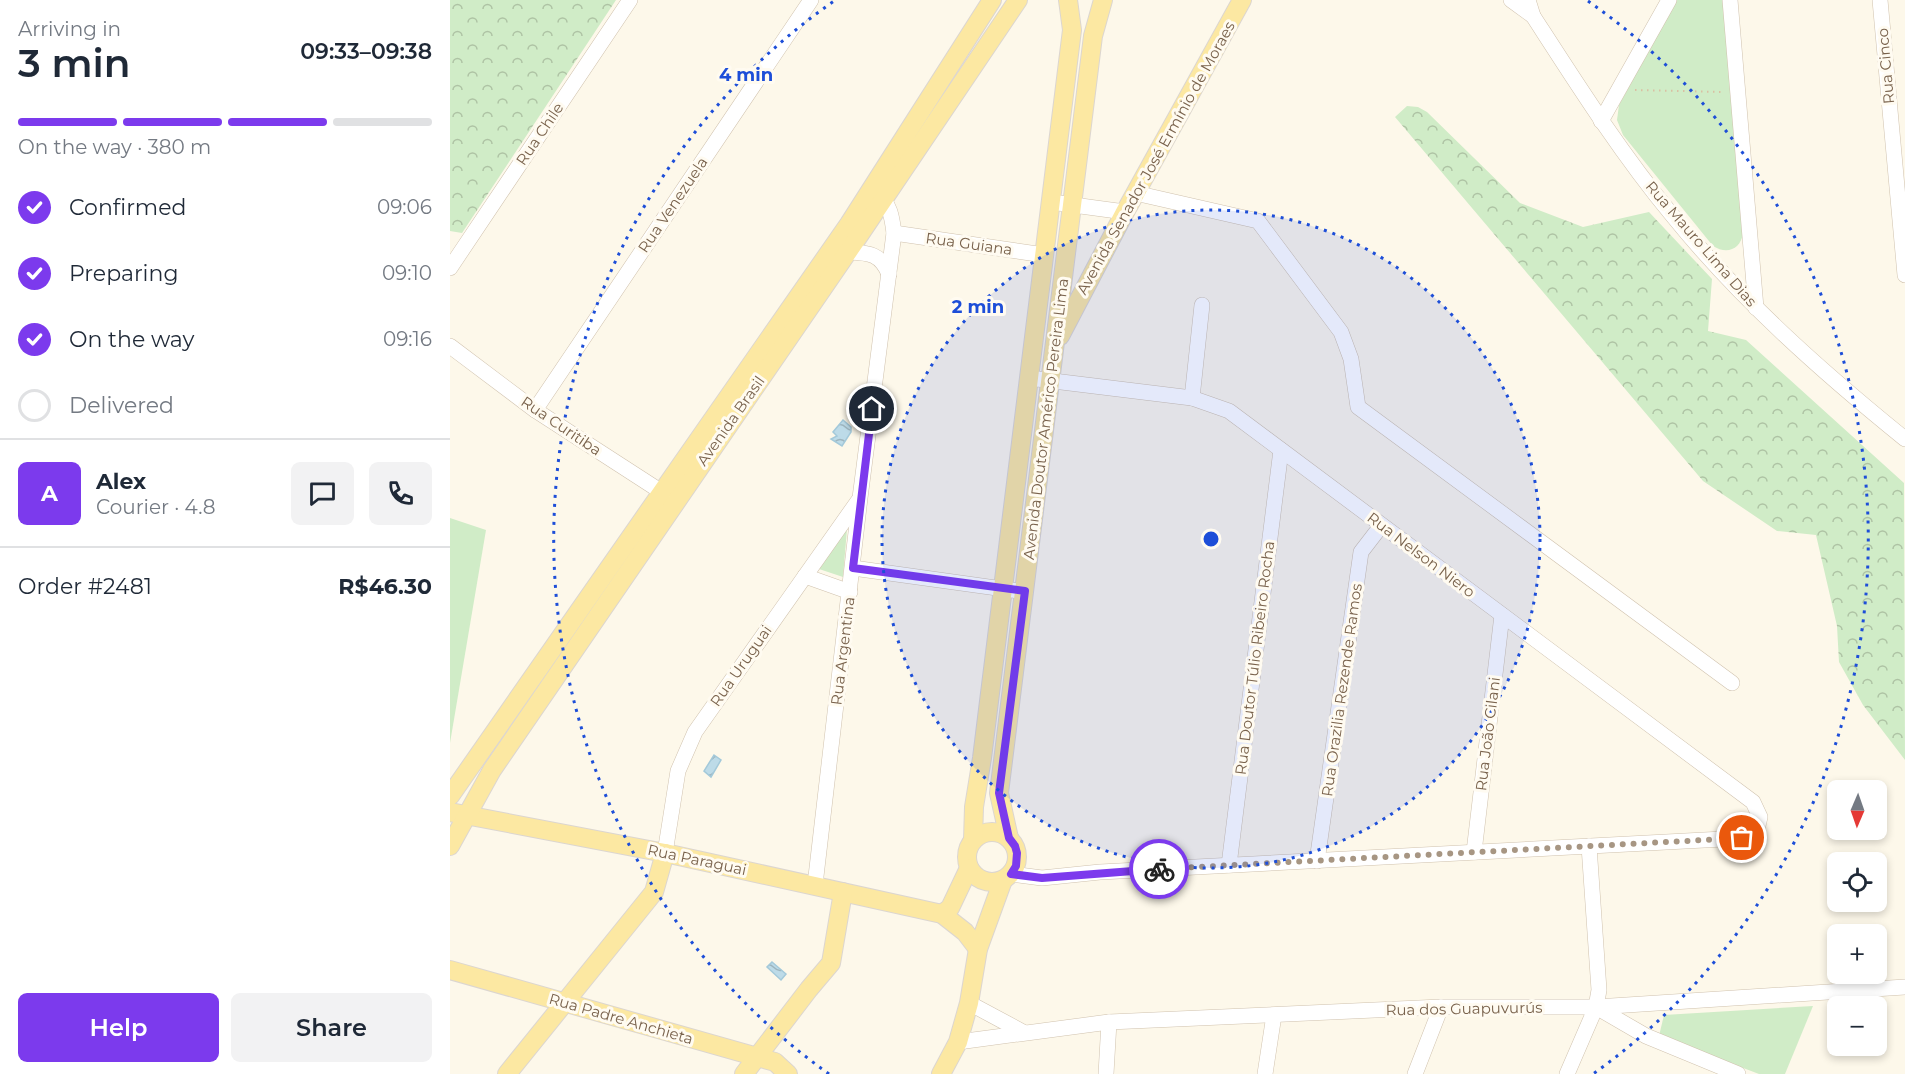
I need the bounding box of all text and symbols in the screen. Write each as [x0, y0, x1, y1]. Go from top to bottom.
text: Arriving in [18, 17, 121, 41]
street label: Avenida Senador José Ermínio de Moraes [1072, 18, 1239, 298]
street label: Rua Cinco [1873, 27, 1898, 105]
text: 09:33–09:38 [300, 38, 432, 65]
text: 3 min [18, 39, 131, 87]
text: 4 min [719, 64, 773, 86]
street label: Rua Chile [512, 99, 567, 169]
text: On the way · 380 m [18, 135, 211, 159]
street label: Rua Venezuela [634, 153, 712, 256]
street label: Rua Mauro Lima Dias [1642, 177, 1761, 310]
icon: check [18, 191, 51, 224]
text: Confirmed [69, 194, 186, 221]
text: 09:06 [377, 195, 432, 219]
street label: Rua Guiana [925, 228, 1014, 259]
icon: check [18, 257, 51, 290]
text: Preparing [69, 260, 178, 287]
text: 09:10 [382, 261, 432, 285]
street label: Avenida Doutor Américo Pereira Lima [1019, 277, 1072, 561]
text: 2 min [952, 296, 1004, 318]
icon: check [18, 323, 51, 356]
text: On the way [69, 326, 194, 353]
text: 09:16 [383, 327, 432, 351]
street label: Avenida Brasil [693, 372, 769, 469]
pin [846, 383, 897, 434]
text: Delivered [69, 392, 174, 419]
street label: Rua Curitiba [517, 392, 605, 459]
icon: home [855, 392, 888, 425]
button: chat [291, 462, 354, 525]
button: phone [369, 462, 432, 525]
text: Alex [96, 468, 146, 495]
text: A [41, 480, 58, 507]
text: Courier · 4.8 [96, 495, 215, 519]
street label: Rua Nelson Niero [1364, 508, 1479, 601]
centre of rings [1201, 529, 1221, 549]
street label: Rua Doutor Túlio Ribeiro Rocha [1231, 540, 1278, 776]
text: Order #2481 [18, 573, 152, 600]
text: R$46.30 [338, 573, 432, 600]
street label: Rua Orazilia Rezende Ramos [1317, 582, 1366, 798]
street label: Rua Argentina [826, 596, 859, 706]
street label: Rua Uruguai [706, 621, 776, 710]
street label: Rua João Cilani [1471, 676, 1504, 792]
north arrow [1827, 780, 1887, 840]
map controls [1827, 780, 1887, 1056]
pin [1716, 812, 1767, 863]
icon: bag [1725, 821, 1758, 854]
courier [1129, 839, 1189, 899]
street label: Rua Paraguai [646, 840, 748, 879]
button: locate [1827, 852, 1887, 912]
icon: bike [1143, 853, 1176, 886]
button: + [1827, 924, 1887, 984]
street label: Rua Padre Anchieta [547, 989, 695, 1048]
button: Help [18, 993, 219, 1062]
button: Share [231, 993, 432, 1062]
button: − [1827, 996, 1887, 1056]
street label: Rua dos Guapuvurús [1385, 998, 1543, 1019]

